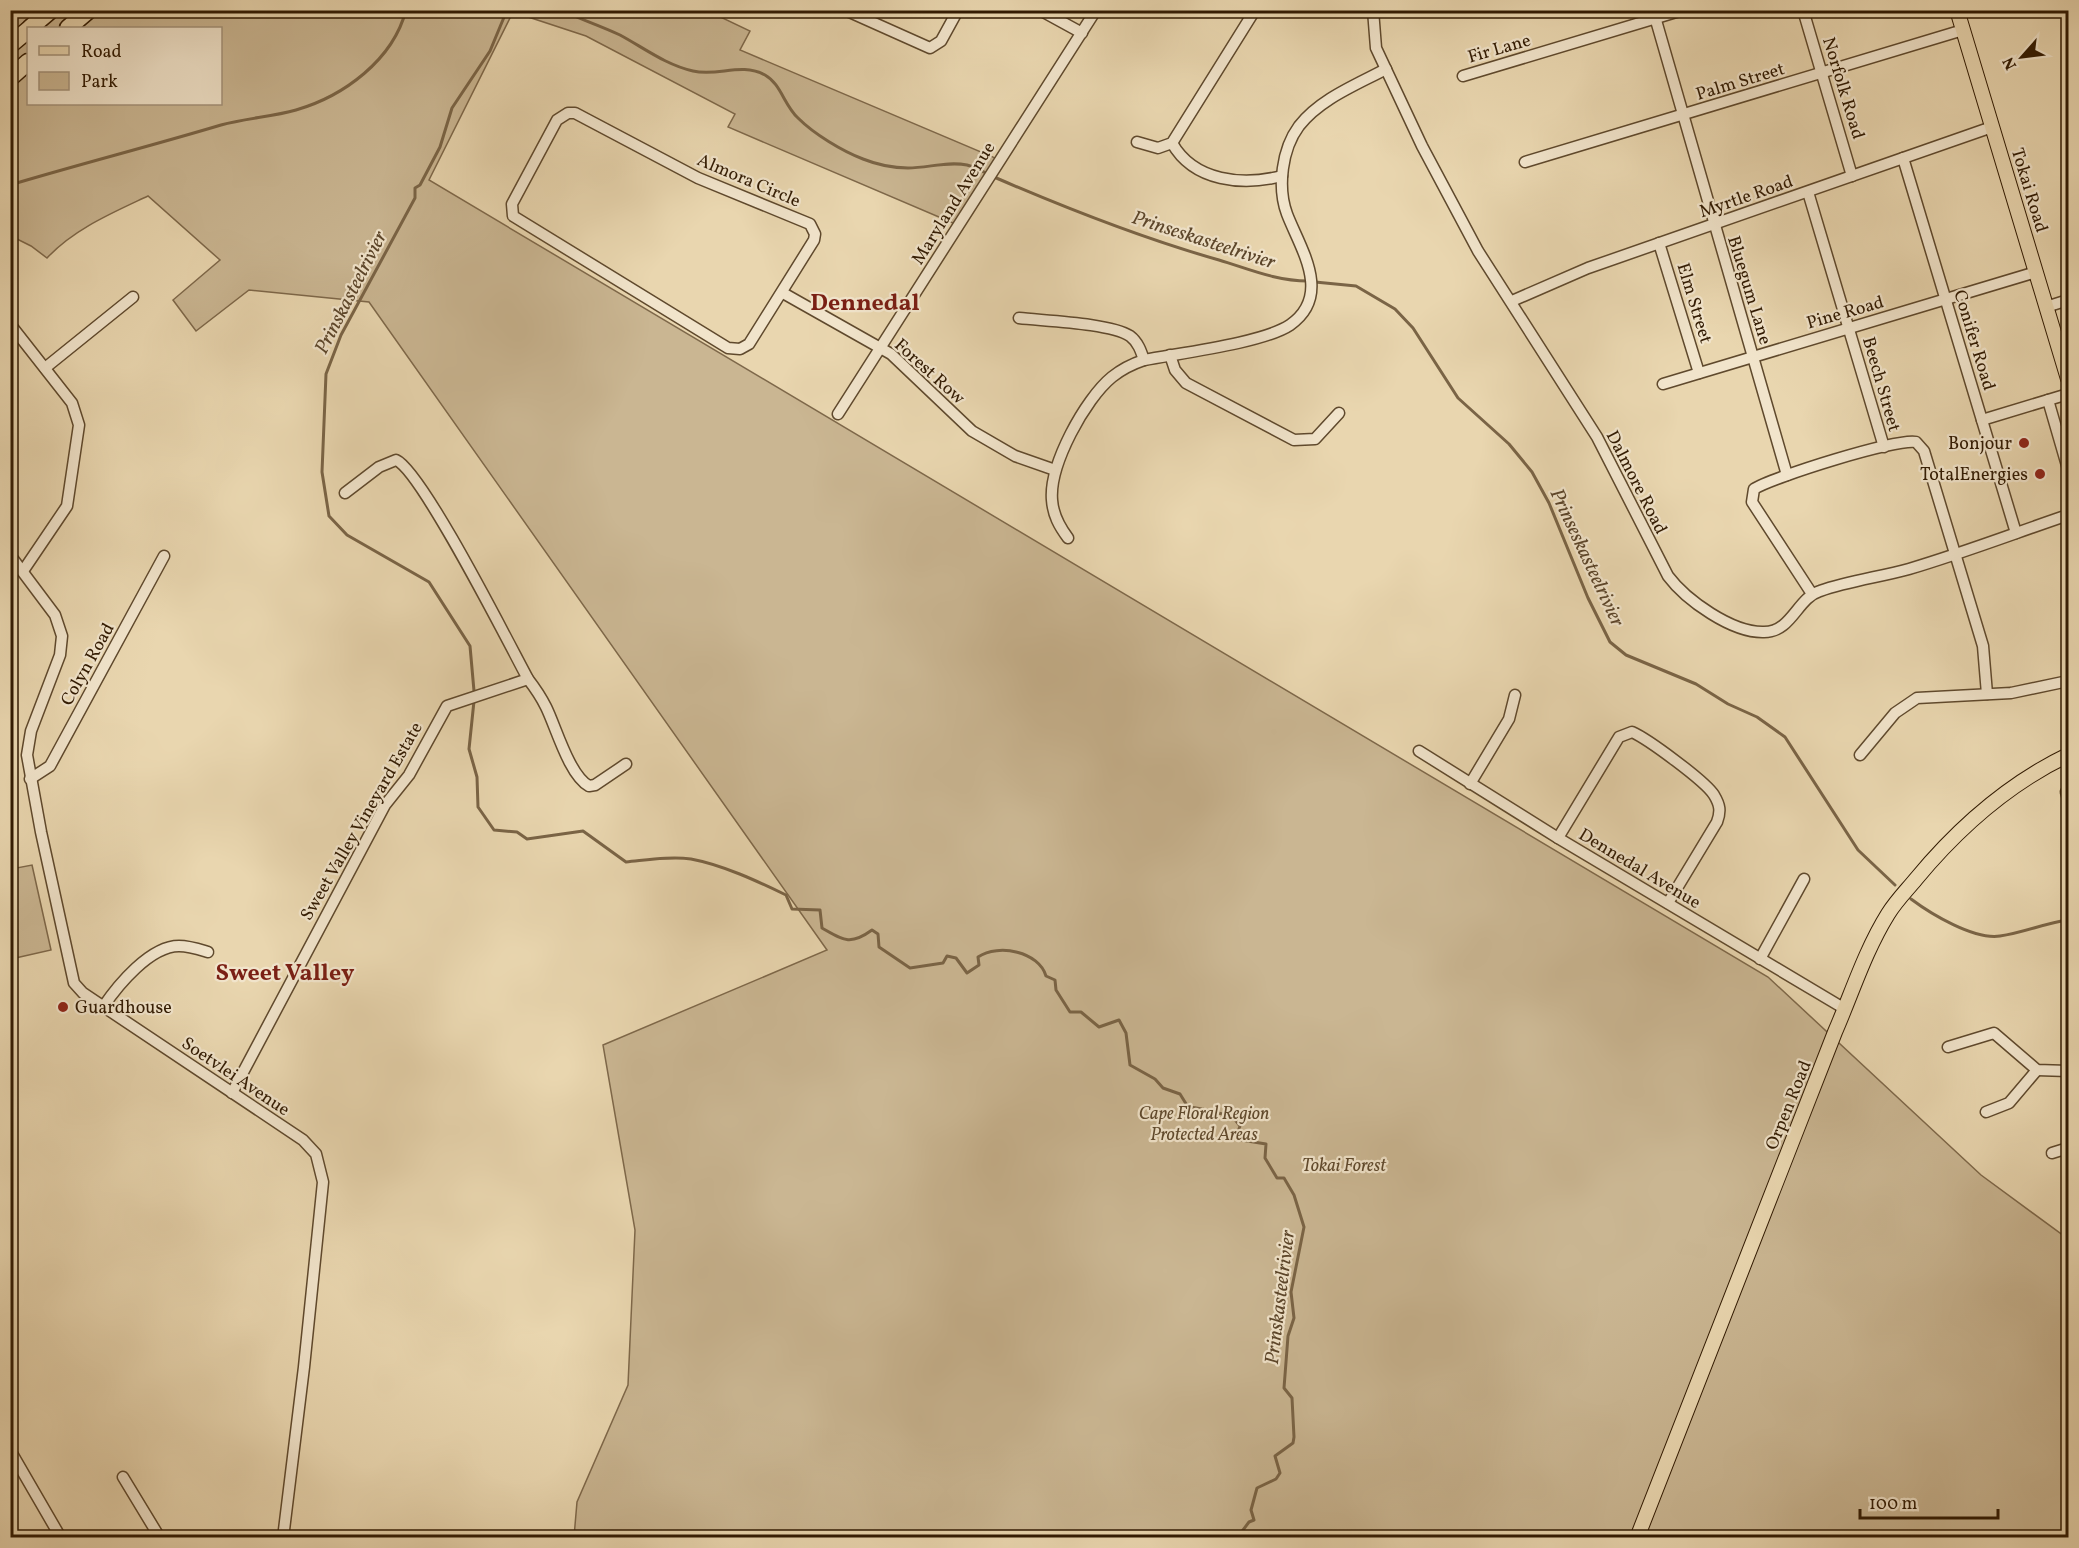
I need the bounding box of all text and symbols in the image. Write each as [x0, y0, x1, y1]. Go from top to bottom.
legend [27, 27, 222, 105]
north arrow [1992, 27, 2052, 87]
street label: Fir Lane [1465, 29, 1534, 70]
street label: Norfolk Road [1815, 34, 1870, 143]
text: Road [81, 40, 122, 65]
text: N [1998, 52, 2023, 73]
street label: Palm Street [1693, 57, 1788, 108]
text: Park [81, 70, 118, 95]
street label: Maryland Avenue [906, 137, 1002, 270]
street label: Tokai Road [2004, 145, 2053, 236]
street label: Almora Circle [693, 148, 804, 214]
street label: Myrtle Road [1696, 170, 1797, 225]
water label: Prinseskasteelrivier [1128, 204, 1279, 277]
water label: Prinskasteelrivier [309, 226, 395, 359]
street label: Bluegum Lane [1720, 233, 1777, 348]
street label: Elm Street [1669, 260, 1718, 347]
district label: Dennedal [810, 287, 920, 321]
street label: Conifer Road [1946, 287, 2001, 394]
street label: Pine Road [1804, 290, 1887, 336]
street label: Forest Row [888, 333, 970, 411]
street label: Beech Street [1855, 334, 1906, 435]
street label: Dalmore Road [1599, 427, 1673, 539]
place label: Bonjour [1948, 432, 2012, 457]
marker: Bonjour [2017, 436, 2031, 450]
place label: TotalEnergies [1920, 463, 2028, 488]
marker: TotalEnergies [2033, 467, 2047, 481]
water label: Prinseskasteelrivier [1542, 484, 1631, 632]
street label: Colyn Road [55, 619, 121, 711]
street label: Sweet Valley Vineyard Estate [295, 718, 429, 926]
street label: Dennedal Avenue [1573, 823, 1705, 916]
district label: Sweet Valley [216, 957, 355, 991]
place label: Guardhouse [75, 996, 172, 1021]
marker: Guardhouse [56, 1000, 70, 1014]
street label: Soetvlei Avenue [176, 1032, 294, 1123]
street label: Orpen Road [1760, 1057, 1819, 1154]
park label: Cape Floral Region Protected Areas [1139, 1102, 1269, 1148]
park label: Tokai Forest [1302, 1154, 1387, 1179]
water label: Prinskasteelrivier [1259, 1228, 1303, 1366]
scale bar [1860, 1482, 1998, 1520]
text: 100 m [1869, 1492, 1918, 1517]

